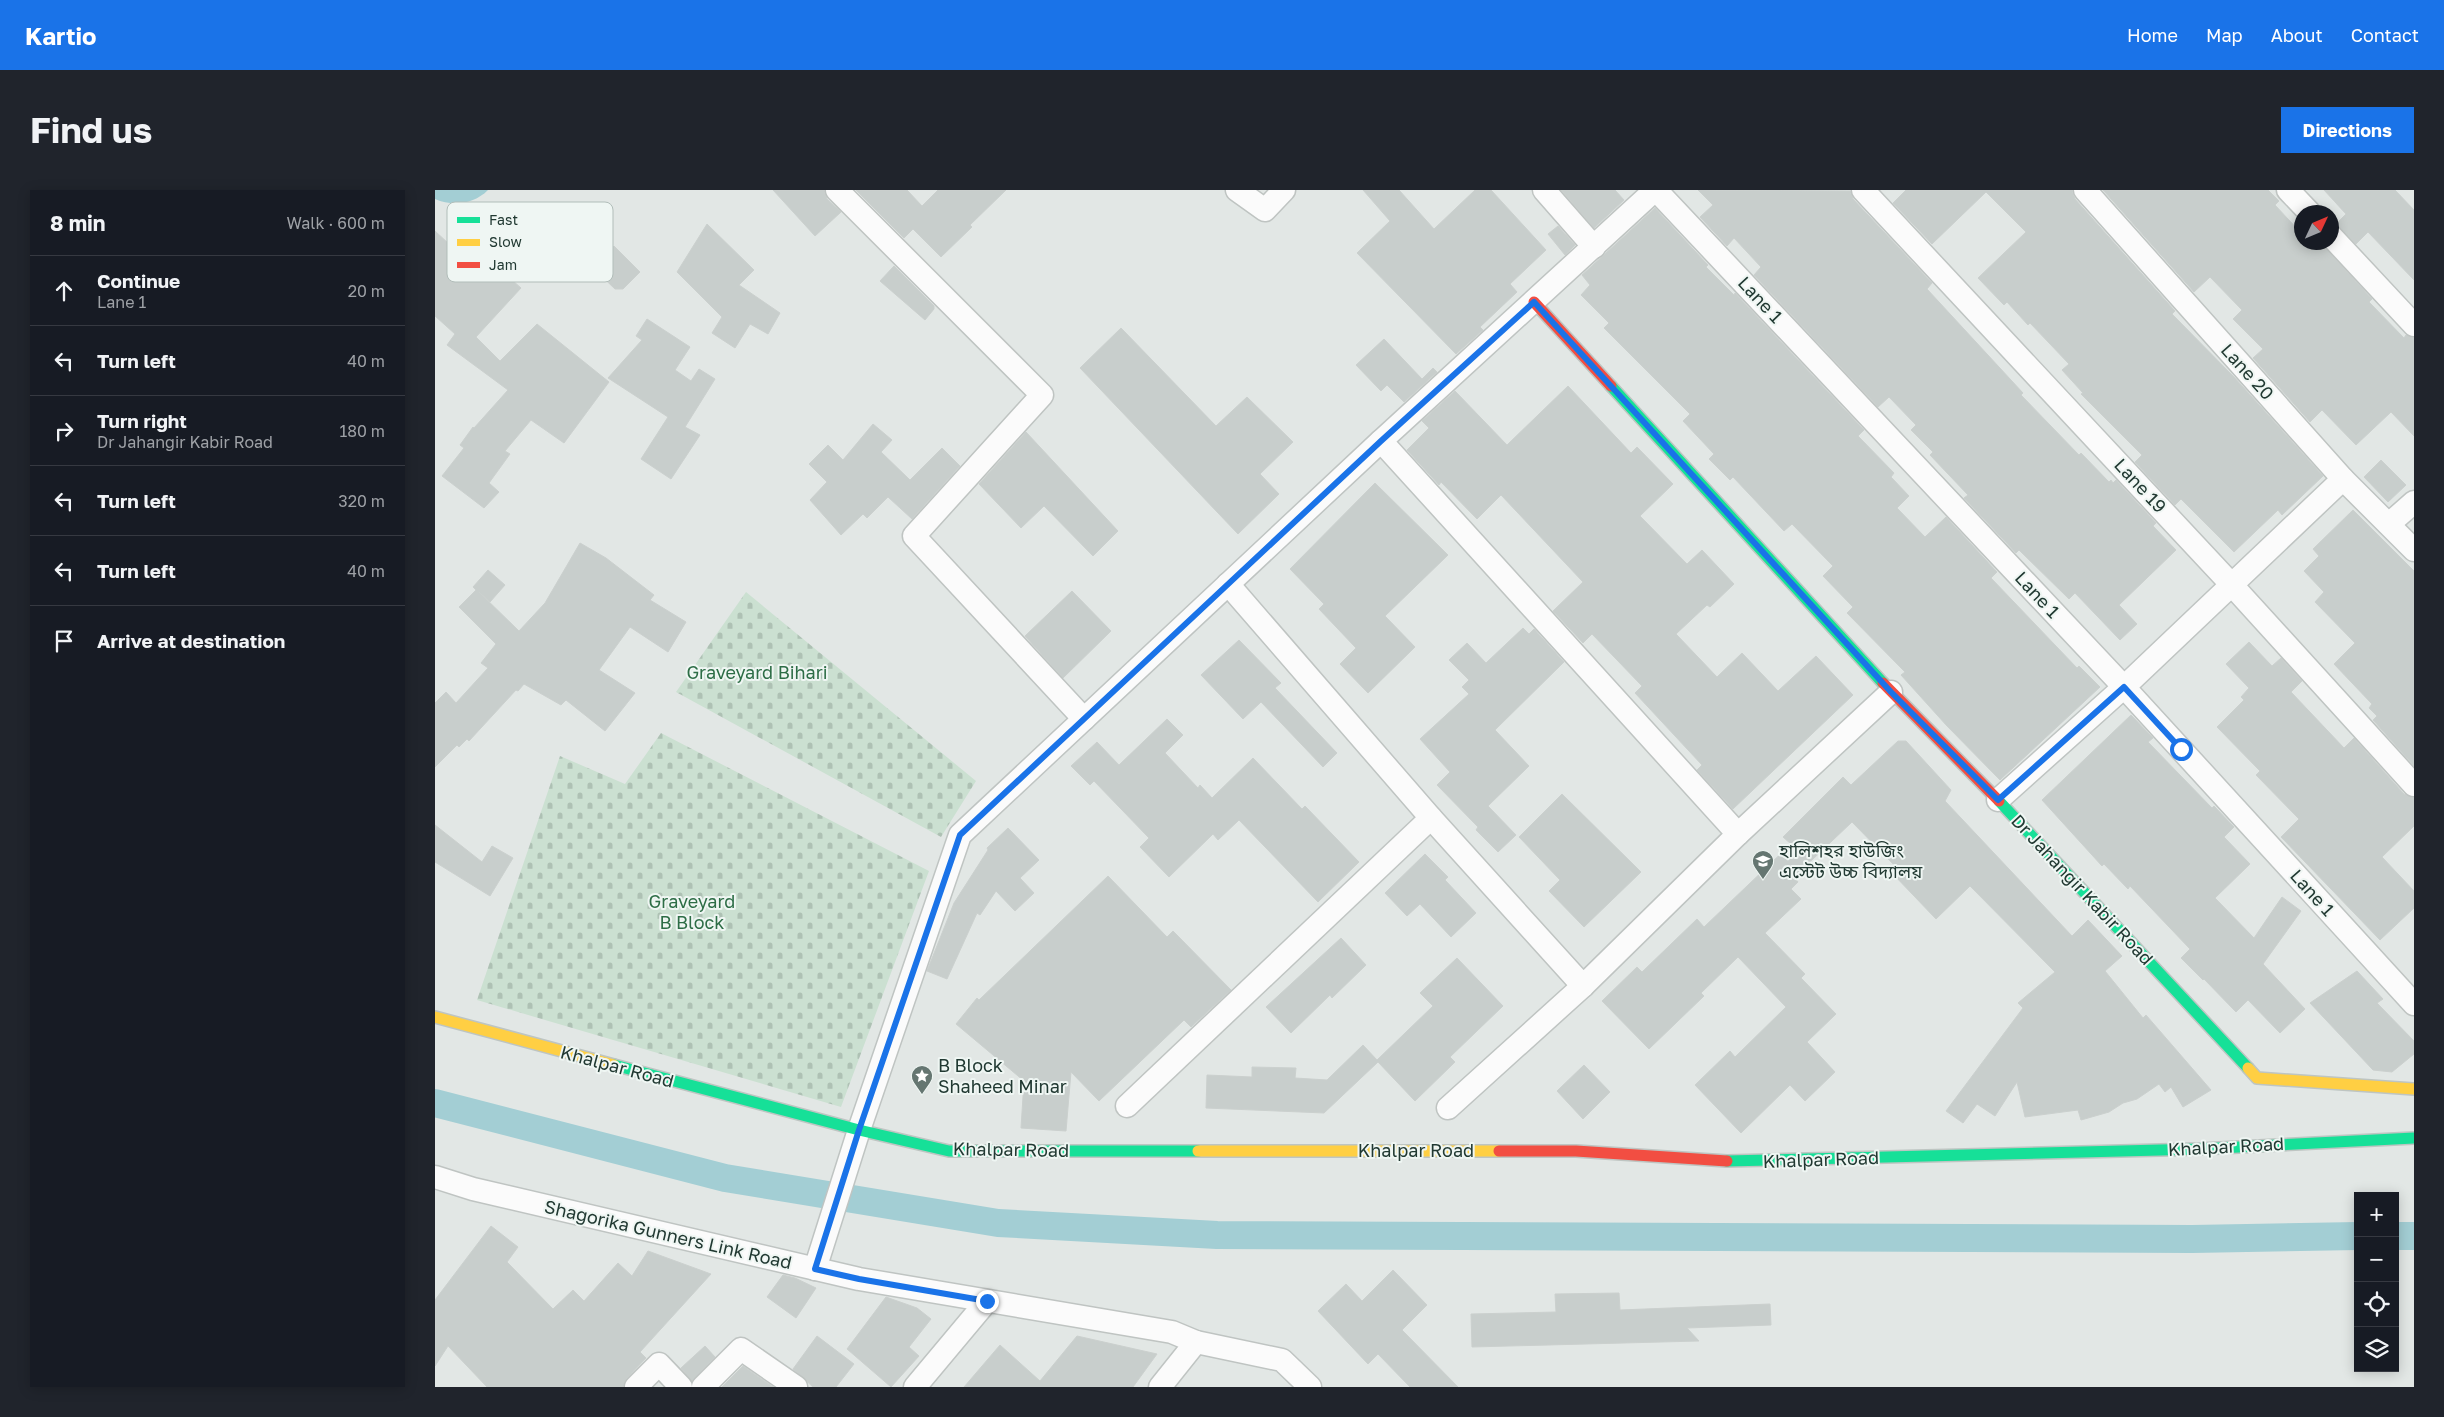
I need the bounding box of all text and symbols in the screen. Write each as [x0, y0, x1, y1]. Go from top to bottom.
text: Kartio [25, 21, 97, 50]
text: Home [2127, 24, 2178, 46]
text: Map [2206, 24, 2243, 46]
text: About [2271, 24, 2323, 46]
text: Contact [2351, 24, 2419, 46]
button: Directions [2281, 107, 2414, 153]
text: Find us [30, 109, 152, 151]
legend [447, 202, 613, 282]
north arrow [2294, 205, 2339, 250]
text: 8 min [50, 210, 106, 236]
text: Fast [489, 211, 518, 228]
text: Walk · 600 m [287, 213, 385, 233]
text: Slow [489, 233, 522, 250]
text: Jam [489, 256, 517, 273]
text: Continue [97, 269, 180, 292]
street label: Lane 1 [1734, 272, 1788, 327]
icon: ahead [50, 277, 78, 305]
text: 20 m [348, 281, 385, 301]
text: Lane 1 [97, 292, 146, 312]
street label: Lane 20 [2217, 339, 2279, 404]
icon: left [50, 347, 78, 375]
text: Turn left [97, 349, 176, 372]
text: 40 m [347, 351, 385, 371]
text: Turn right [97, 409, 187, 432]
icon: right [50, 417, 78, 445]
text: 180 m [339, 421, 385, 441]
text: Dr Jahangir Kabir Road [97, 432, 273, 452]
street label: Lane 19 [2110, 454, 2171, 517]
icon: left [50, 487, 78, 515]
text: Turn left [97, 489, 176, 512]
text: 320 m [338, 491, 385, 511]
icon: left [50, 557, 78, 585]
text: Turn left [97, 559, 176, 582]
text: 40 m [347, 561, 385, 581]
street label: Lane 1 [2011, 567, 2065, 622]
icon: arrive [50, 627, 78, 655]
text: Arrive at destination [97, 629, 285, 652]
park label: Graveyard Bihari [686, 661, 828, 683]
route start [2170, 738, 2193, 761]
street label: Dr Jahangir Kabir Road [2007, 809, 2158, 969]
place label: হালিশহর হাউজিং এস্টেট উচ্চ বিদ্যালয় [1778, 839, 1923, 882]
school or university icon: হালিশহর হাউজিং এস্টেট উচ্চ বিদ্যালয় [1751, 849, 1775, 880]
street label: Lane 1 [2286, 864, 2340, 920]
park label: Graveyard B Block [649, 890, 735, 933]
street label: Khalpar Road [558, 1040, 676, 1092]
place label: B Block Shaheed Minar [938, 1054, 1067, 1097]
place icon: B Block Shaheed Minar [910, 1064, 934, 1095]
street label: Khalpar Road [2167, 1132, 2285, 1160]
street label: Khalpar Road [953, 1137, 1069, 1161]
street label: Khalpar Road [1358, 1139, 1474, 1161]
street label: Khalpar Road [1762, 1146, 1879, 1172]
map controls [2354, 1192, 2399, 1372]
button: + [2354, 1192, 2399, 1237]
street label: Shagorika Gunners Link Road [542, 1195, 794, 1273]
button: − [2354, 1237, 2399, 1282]
button: locate [2354, 1282, 2399, 1327]
route end [976, 1290, 999, 1313]
button: layers [2354, 1327, 2399, 1372]

